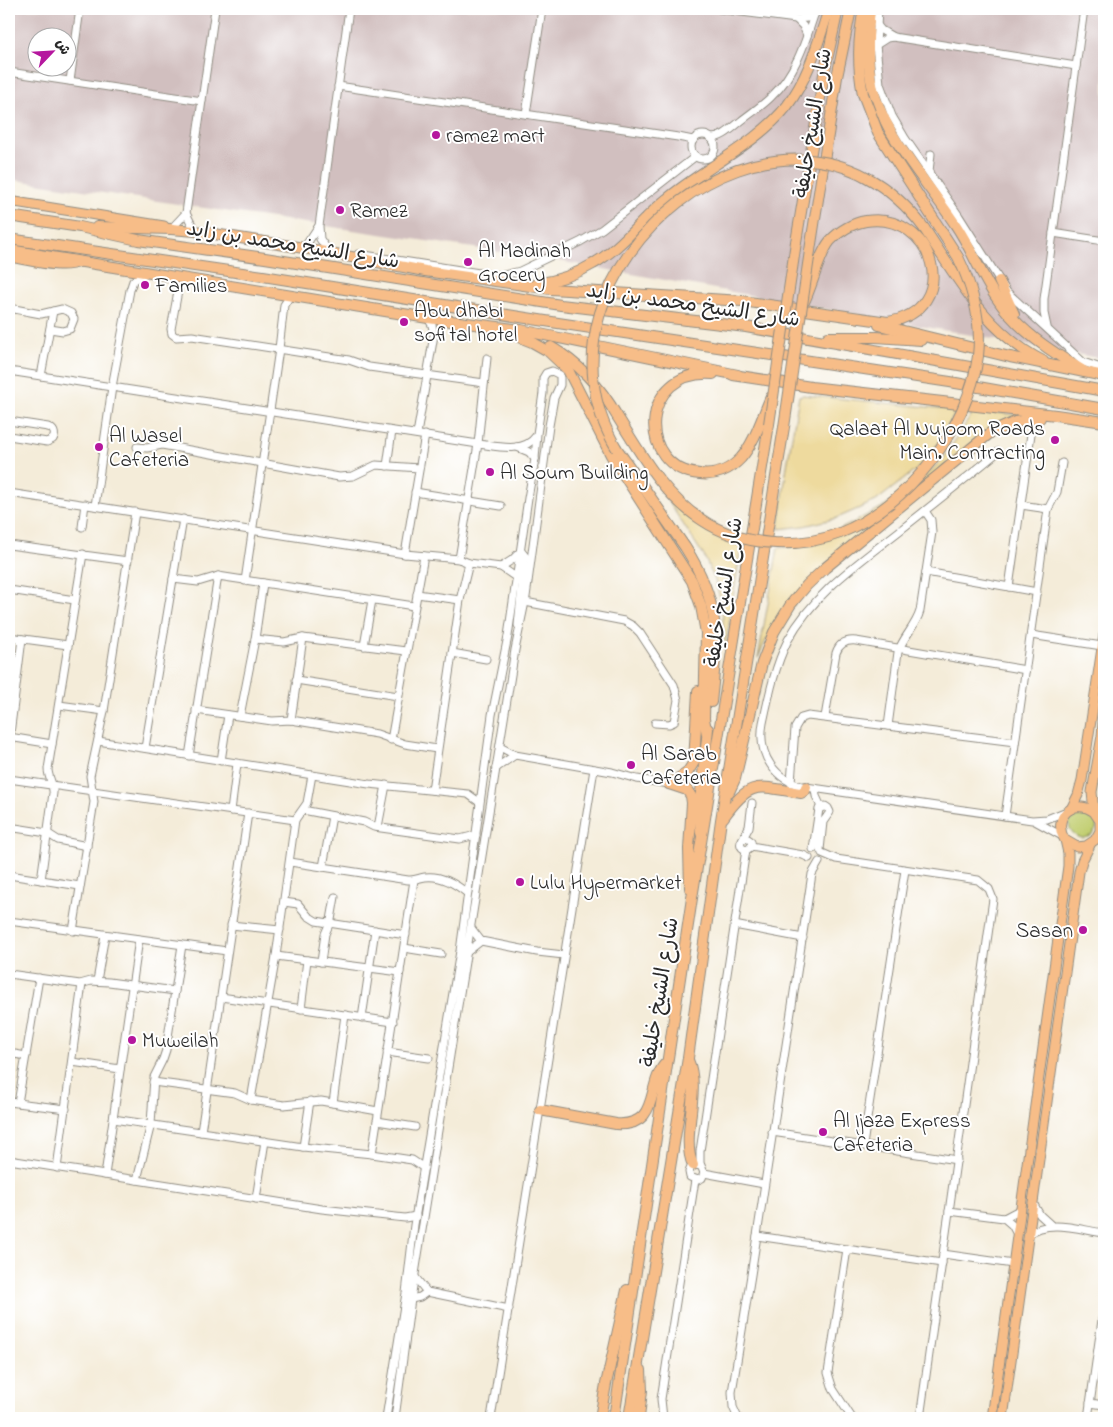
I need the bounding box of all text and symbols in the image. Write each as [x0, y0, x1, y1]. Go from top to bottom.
north arrow [28, 28, 78, 78]
text: ش [50, 36, 75, 59]
street label: شارع الشيخ خليفة [787, 46, 841, 200]
place label: ramez mart [446, 122, 545, 152]
marker: ramez mart [430, 129, 442, 141]
place label: Ramez [350, 197, 408, 227]
marker: Ramez [334, 204, 346, 216]
street label: شارع الشيخ محمد بن زايد [184, 214, 401, 278]
place label: Al Madinah Grocery [478, 237, 571, 293]
marker: Al Madinah Grocery [462, 256, 474, 268]
place label: Families [154, 272, 227, 302]
street label: شارع الشيخ محمد بن زايد [584, 276, 802, 336]
marker: Families [139, 279, 151, 291]
place label: Abu dhabi sofital hotel [414, 297, 517, 351]
marker: Abu dhabi sofital hotel [398, 316, 410, 328]
place label: Qalaat Al Nujoom Roads Main. Contracting [830, 415, 1045, 471]
place label: Al Wasel Cafeteria [109, 422, 189, 476]
marker: Qalaat Al Nujoom Roads Main. Contracting [1049, 434, 1061, 446]
marker: Al Wasel Cafeteria [93, 441, 105, 453]
place label: Al Soum Building [500, 459, 648, 491]
marker: Al Soum Building [484, 466, 496, 478]
street label: شارع الشيخ خليفة [698, 515, 752, 669]
place label: Al Sarab Cafeteria [641, 740, 721, 794]
marker: Al Sarab Cafeteria [625, 759, 637, 771]
place label: Lulu Hypermarket [530, 869, 681, 901]
marker: Lulu Hypermarket [514, 876, 526, 888]
street label: شارع الشيخ خليفة [634, 915, 688, 1069]
place label: Sasan [1016, 917, 1073, 947]
marker: Sasan [1077, 924, 1089, 936]
place label: Muweilah [142, 1027, 219, 1057]
marker: Muweilah [126, 1034, 138, 1046]
place label: Al Ijaza Express Cafeteria [833, 1107, 971, 1161]
marker: Al Ijaza Express Cafeteria [817, 1126, 829, 1138]

